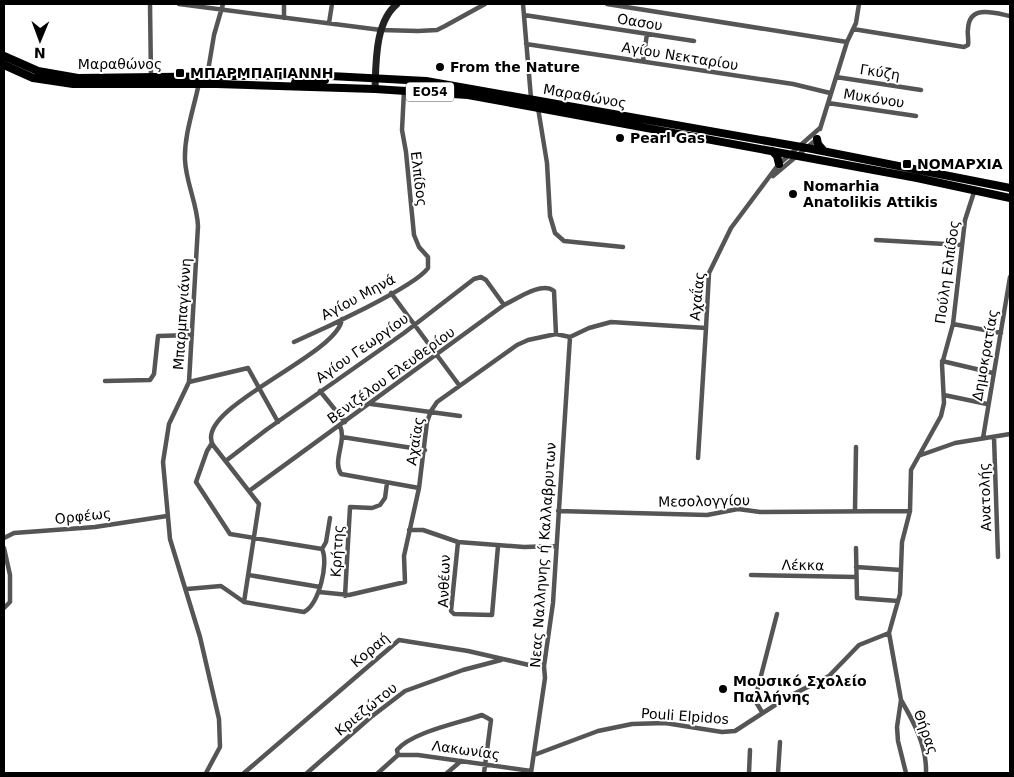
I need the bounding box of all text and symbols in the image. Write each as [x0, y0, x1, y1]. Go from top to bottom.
street label: Οασου [616, 11, 664, 33]
north arrow [15, 15, 65, 65]
street label: Αγίου Νεκταρίου [620, 39, 740, 73]
text: N [34, 45, 46, 61]
street label: Μαραθώνος [78, 56, 162, 72]
place label: From the Nature [450, 59, 580, 75]
marker: From the Nature [434, 61, 446, 73]
street label: Γκύζη [859, 61, 901, 83]
place label: ΜΠΑΡΜΠΑΓΙΑΝΝΗ [190, 65, 333, 81]
marker: ΜΠΑΡΜΠΑΓΙΑΝΝΗ [174, 67, 186, 79]
street label: Μαραθώνος [542, 81, 628, 111]
road number: ΕΟ54 [406, 82, 454, 101]
street label: Μυκόνου [842, 85, 906, 111]
place label: Pearl Gas [630, 130, 705, 146]
marker: Pearl Gas [614, 132, 626, 144]
street label: Ελπίδος [408, 150, 430, 208]
place label: ΝΟΜΑΡΧΙΑ [917, 156, 1003, 172]
marker: ΝΟΜΑΡΧΙΑ [901, 158, 913, 170]
place label: Nomarhia Anatolikis Attikis [803, 178, 938, 210]
marker: Nomarhia Anatolikis Attikis [787, 188, 799, 200]
street label: Πούλη Ελπίδος [932, 219, 962, 325]
street label: Μπαρμπαγιάννη [170, 258, 194, 370]
street label: Αγίου Μηνά [318, 271, 398, 323]
street label: Αχαΐας [685, 271, 708, 321]
street label: Δημοκρατίας [969, 308, 1001, 402]
street label: Αγίου Γεωργίου [313, 310, 411, 386]
street label: Βενιζέλου Ελευθερίου [324, 323, 458, 427]
street label: Αχαϊας [403, 416, 427, 466]
street label: Νεας Nαλληνης ή Καλλαβρυτων [527, 442, 559, 668]
street label: Ανατολής [976, 462, 994, 532]
street label: Μεσολογγίου [658, 492, 750, 510]
street label: Ορφέως [54, 505, 112, 527]
street label: Κρήτης [328, 524, 346, 578]
street label: Ανθέων [435, 554, 453, 608]
street label: Λέκκα [781, 557, 825, 573]
street label: Κοραή [348, 629, 392, 671]
place label: Μουσικό Σχολείο Παλλήνης [733, 673, 867, 705]
street label: Κριεζώτου [332, 679, 400, 739]
marker: Μουσικό Σχολείο Παλλήνης [717, 683, 729, 695]
street label: Pouli Elpidos [641, 705, 729, 727]
street label: Θήρας [911, 708, 941, 756]
street label: Λακωνίας [431, 737, 501, 763]

